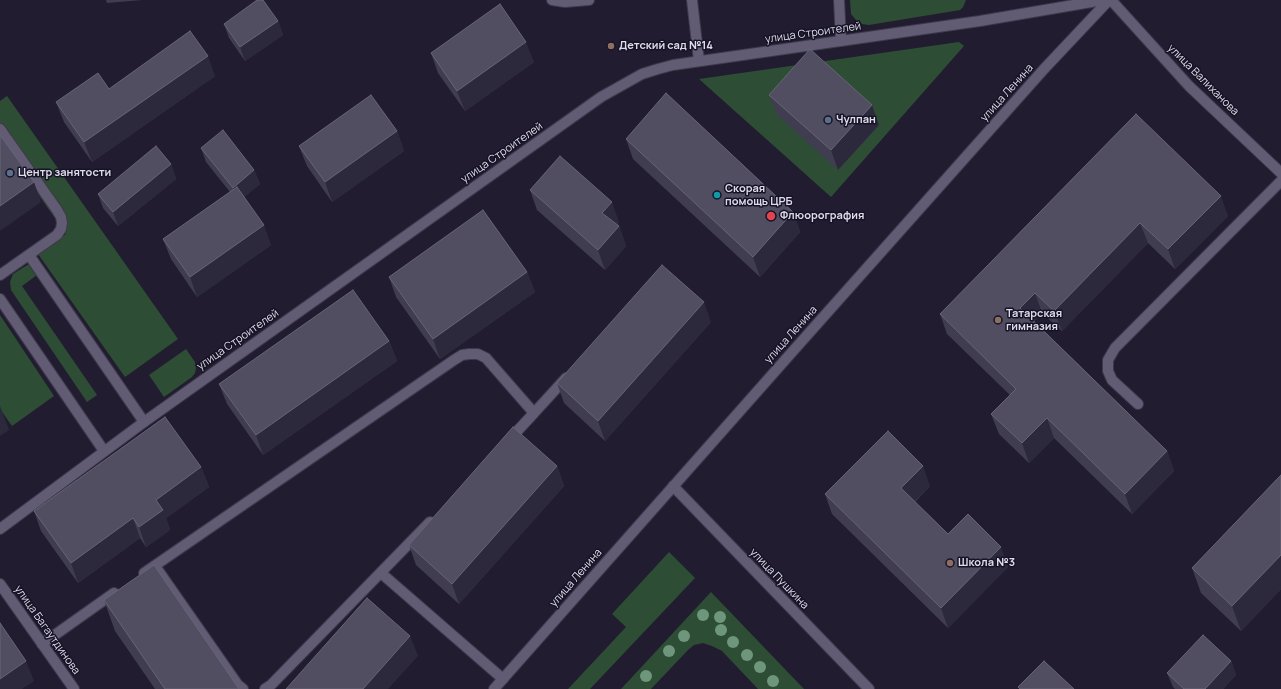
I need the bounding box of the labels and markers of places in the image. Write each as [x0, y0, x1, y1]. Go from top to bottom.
place label: Детский сад №14 [619, 39, 713, 53]
marker: Детский сад №14 [606, 41, 616, 51]
place label: Чулпан [836, 113, 876, 127]
marker: Чулпан [823, 115, 833, 125]
place label: Центр занятости [18, 166, 111, 180]
marker: Центр занятости [5, 168, 15, 178]
place label: Скорая помощь ЦРБ [725, 182, 793, 208]
marker: Скорая помощь ЦРБ [712, 190, 722, 200]
place label: Флюорография [780, 209, 864, 223]
marker: Флюорография [765, 210, 777, 222]
place label: Татарская гимназия [1006, 307, 1062, 333]
marker: Татарская гимназия [993, 315, 1003, 325]
place label: Школа №3 [958, 556, 1015, 570]
marker: Школа №3 [945, 558, 955, 568]

